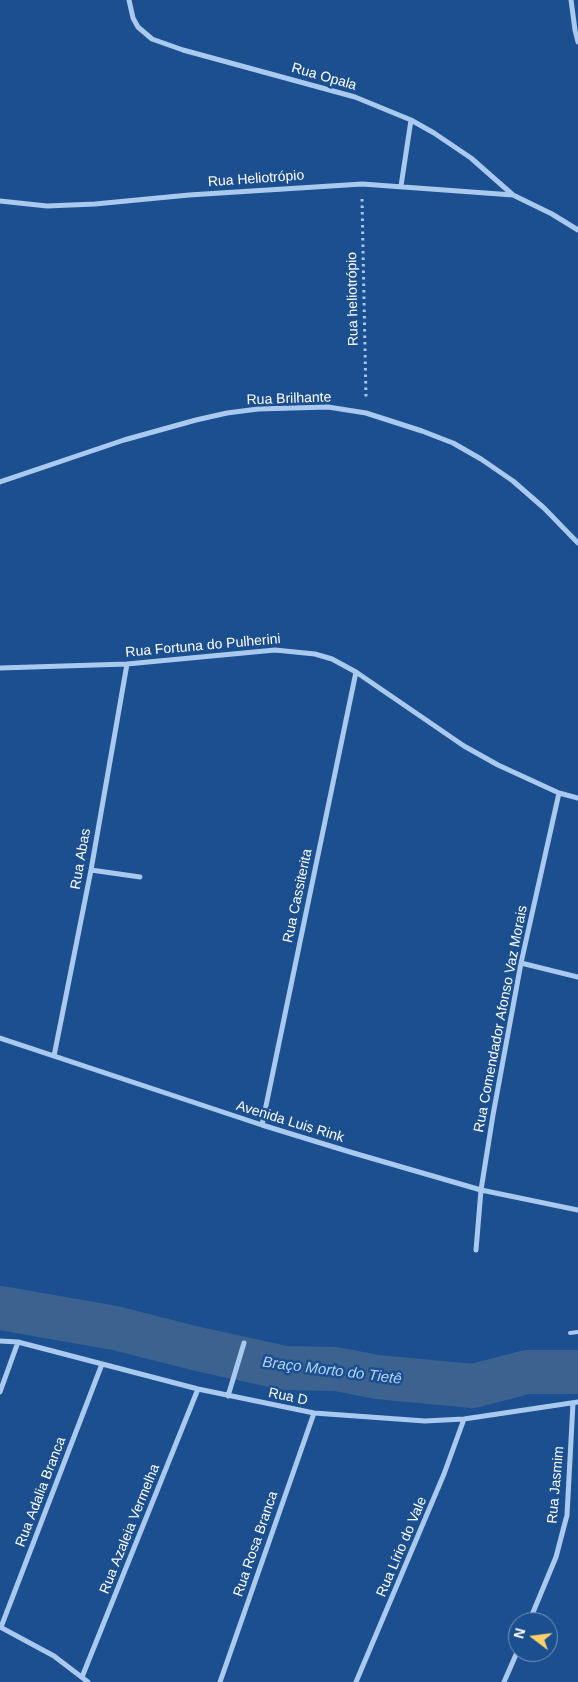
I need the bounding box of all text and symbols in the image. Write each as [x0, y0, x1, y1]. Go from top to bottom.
street label: Rua Opala [290, 60, 358, 94]
street label: Rua Heliotrópio [207, 167, 305, 191]
street label: Rua heliotrópio [344, 252, 362, 346]
street label: Rua Brilhante [246, 389, 332, 409]
street label: Rua Fortuna do Pulherini [125, 631, 281, 661]
street label: Rua Abas [67, 827, 95, 891]
street label: Rua Cassiterita [280, 847, 316, 945]
street label: Rua Comendador Afonso Vaz Morais [471, 904, 531, 1134]
street label: Avenida Luis Rink [234, 1098, 346, 1146]
water label: Braço Morto do Tietê [261, 1354, 403, 1388]
street label: Rua D [267, 1385, 309, 1409]
street label: Rua Adalia Branca [12, 1434, 70, 1550]
street label: Rua Jasmim [544, 1446, 568, 1524]
street label: Rua Azaleia Vermelha [96, 1462, 164, 1596]
street label: Rua Rosa Branca [230, 1489, 282, 1599]
street label: Rua Lírio do Vale [373, 1494, 431, 1600]
north arrow [508, 1612, 558, 1662]
text: N [510, 1626, 529, 1640]

